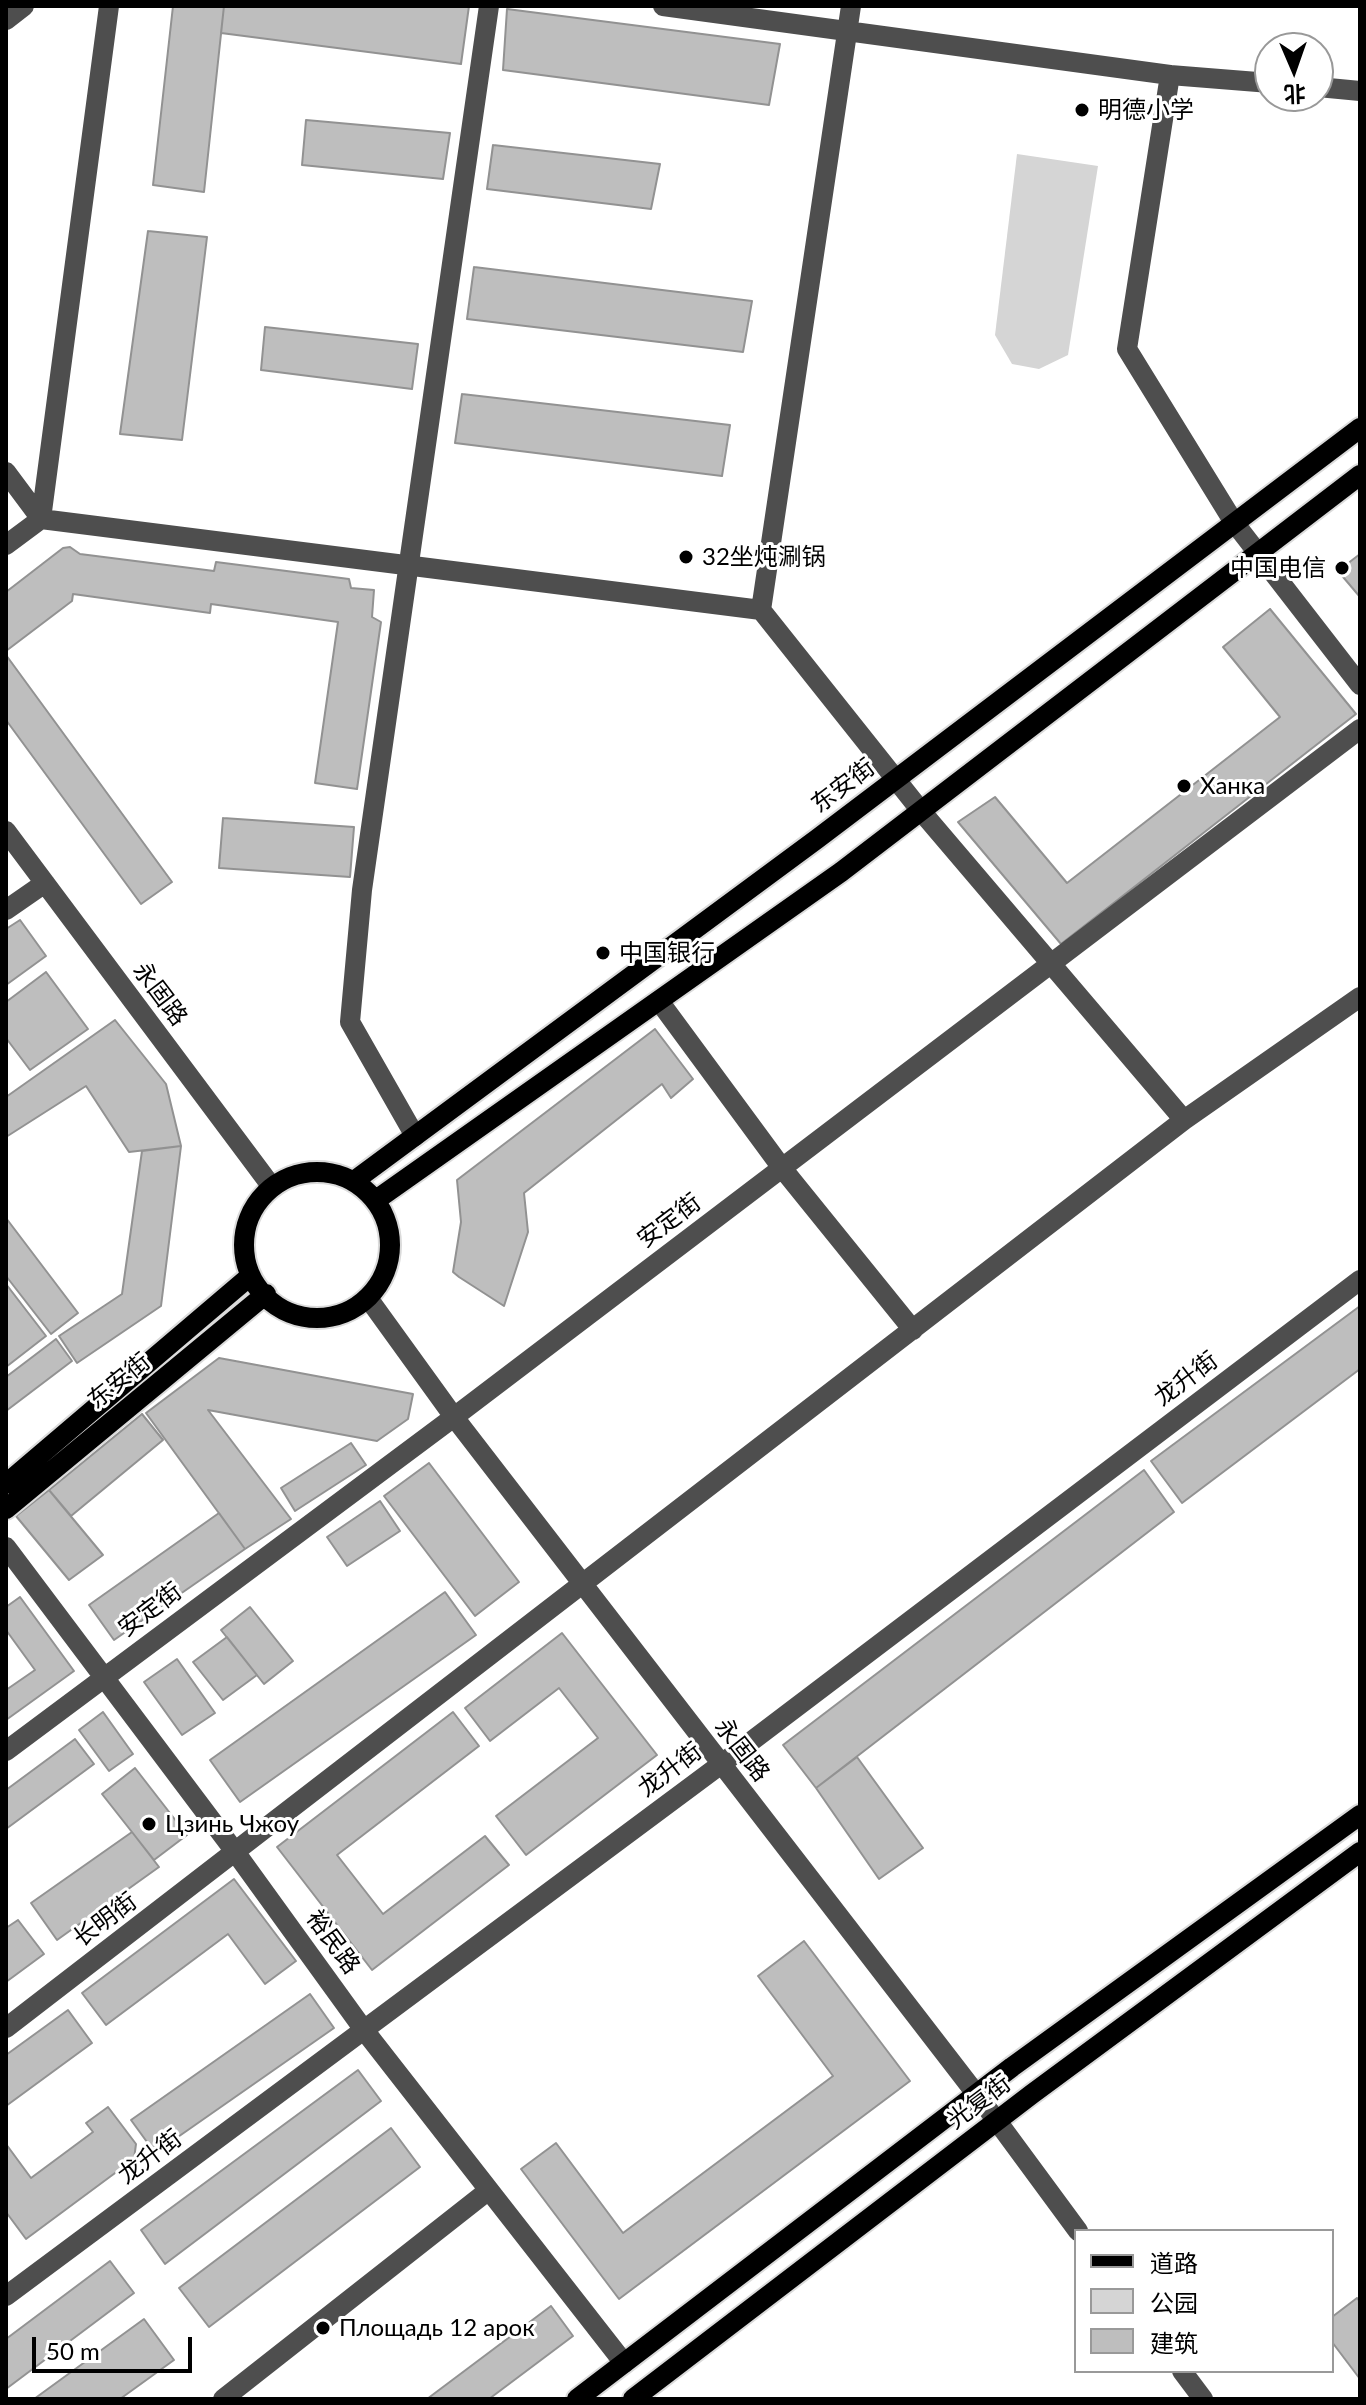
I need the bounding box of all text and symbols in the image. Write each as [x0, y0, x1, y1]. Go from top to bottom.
north arrow [1254, 32, 1334, 112]
text: 北 [1283, 81, 1306, 108]
place label: 明德小学 [1098, 96, 1194, 124]
marker: 明德小学 [1073, 101, 1091, 119]
place label: 32坐炖涮锅 [702, 543, 826, 571]
marker: 32坐炖涮锅 [677, 548, 695, 566]
place label: 中国电信 [1230, 554, 1326, 582]
marker: 中国电信 [1333, 559, 1351, 577]
street label: 东安街 [806, 753, 880, 819]
place label: Ханка [1200, 772, 1265, 800]
marker: Ханка [1175, 777, 1193, 795]
place label: 中国银行 [619, 939, 715, 967]
marker: 中国银行 [594, 944, 612, 962]
street label: 永固路 [127, 957, 193, 1031]
street label: 安定街 [632, 1188, 706, 1254]
street label: 龙升街 [1149, 1346, 1223, 1412]
street label: 东安街 [82, 1347, 156, 1415]
street label: 安定街 [113, 1577, 187, 1643]
street label: 永固路 [708, 1713, 776, 1787]
street label: 龙升街 [633, 1737, 707, 1803]
place label: Цзинь Чжоу [165, 1810, 299, 1838]
marker: Цзинь Чжоу [140, 1815, 158, 1833]
street label: 长明街 [68, 1887, 142, 1953]
street label: 裕民路 [300, 1904, 366, 1980]
street label: 光复街 [942, 2069, 1016, 2135]
street label: 龙升街 [113, 2124, 187, 2190]
legend [1074, 2229, 1334, 2373]
text: 道路 [1150, 2248, 1198, 2277]
text: 公园 [1150, 2288, 1198, 2317]
place label: Площадь 12 арок [339, 2314, 535, 2342]
marker: Площадь 12 арок [314, 2319, 332, 2337]
scale bar [36, 2321, 196, 2371]
text: 建筑 [1150, 2328, 1198, 2357]
text: 50 m [46, 2336, 100, 2365]

